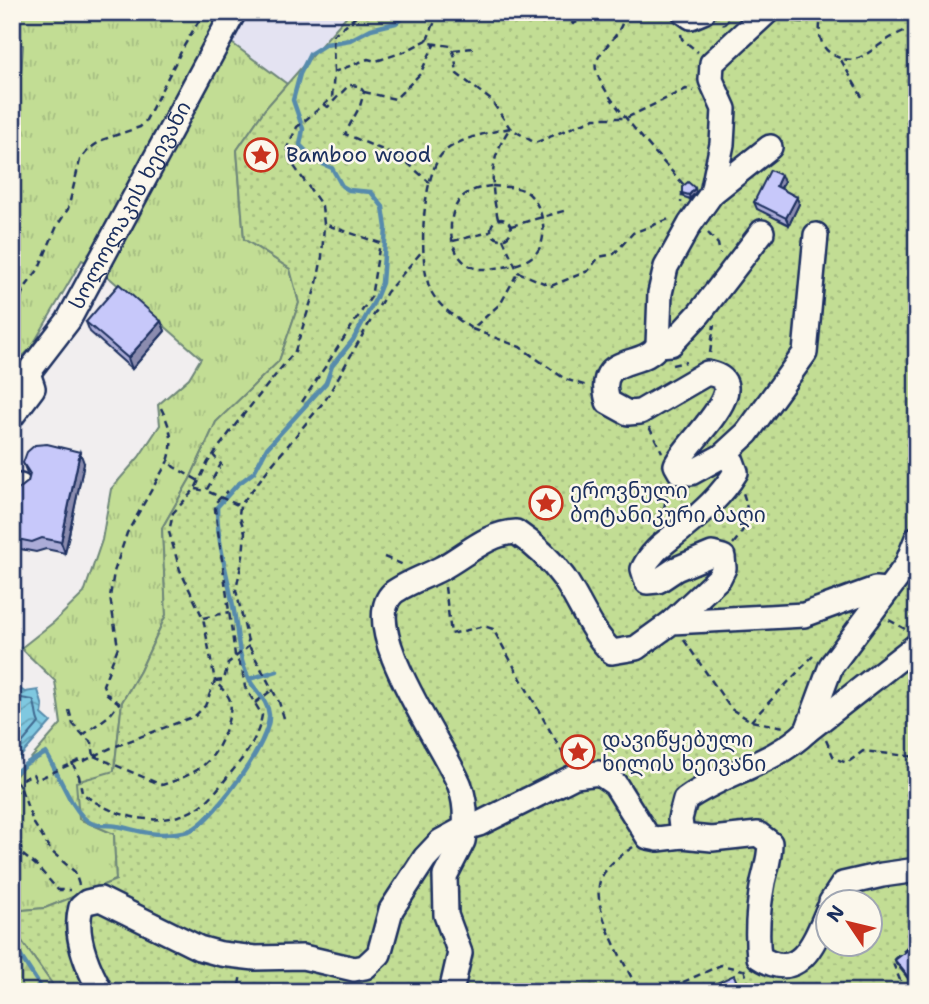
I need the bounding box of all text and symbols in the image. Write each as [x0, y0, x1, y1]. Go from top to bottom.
street label: სოლოლაკის ხეივანი [63, 96, 198, 314]
place icon: Bamboo wood [242, 136, 280, 174]
place label: Bamboo wood [286, 141, 431, 169]
place label: ეროვნული ბოტანიკური ბაღი [570, 477, 766, 529]
place icon: ეროვნული ბოტანიკური ბაღი [527, 484, 565, 522]
place label: დავიწყებული ხილის ხეივანი [602, 726, 766, 778]
place icon: დავიწყებული ხილის ხეივანი [559, 733, 597, 771]
north arrow [814, 888, 884, 958]
text: N [821, 900, 850, 927]

